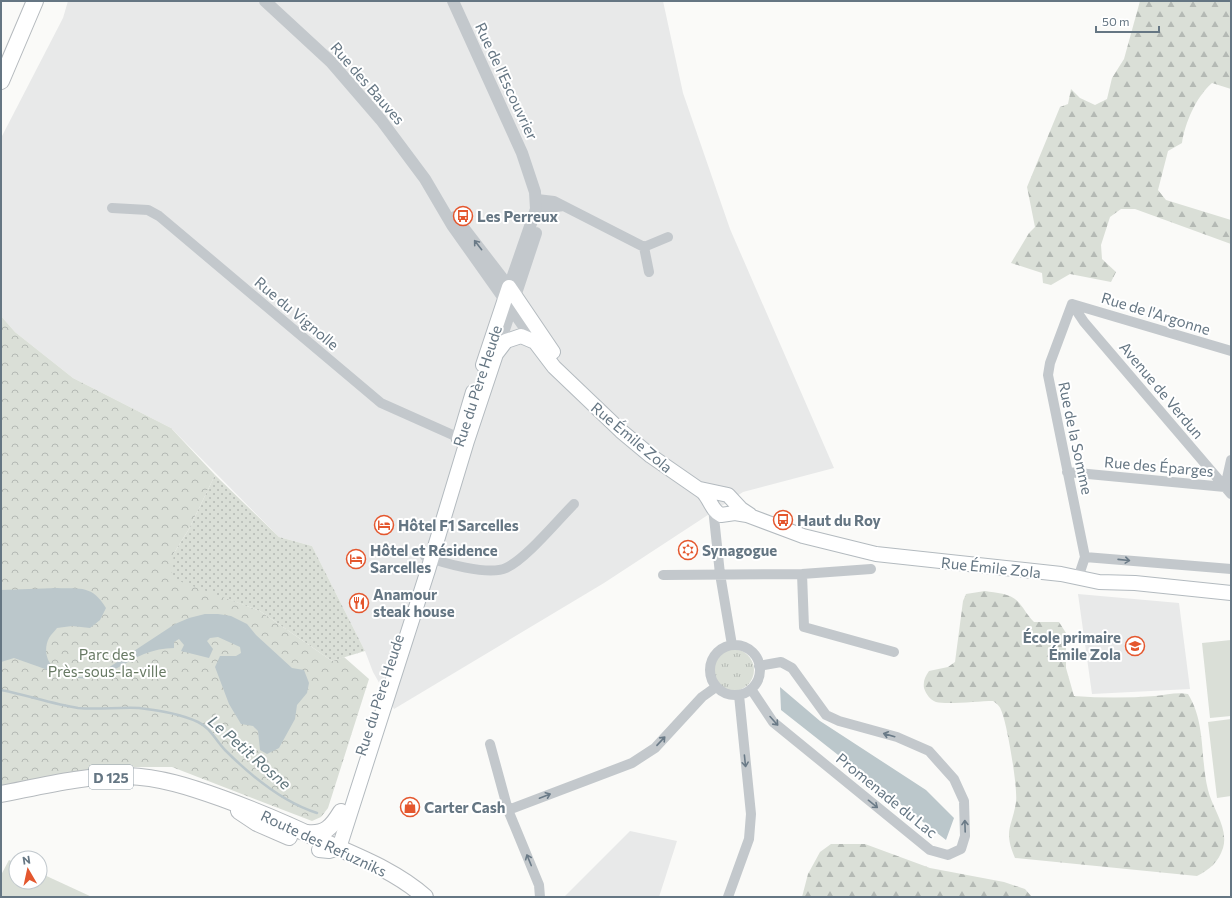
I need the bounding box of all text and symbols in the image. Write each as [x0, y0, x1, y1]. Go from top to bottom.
scale bar [1096, 8, 1159, 34]
text: 50 m [1102, 14, 1130, 28]
street label: Rue de l'Escouvrier [472, 20, 542, 142]
street label: Rue des Bauves [327, 38, 409, 128]
bus stop icon: Les Perreux [452, 205, 474, 227]
place label: Les Perreux [477, 207, 559, 225]
one-way arrow [473, 239, 482, 250]
street label: Rue du Vignolle [251, 273, 343, 354]
street label: Rue de l'Argonne [1099, 288, 1213, 338]
street label: Rue du Père Heude [449, 323, 505, 449]
street label: Avenue de Verdun [1116, 338, 1208, 442]
street label: Rue de la Somme [1055, 380, 1097, 496]
street label: Rue Émile Zola [588, 397, 677, 476]
street label: Rue des Éparges [1104, 451, 1215, 480]
bus stop icon: Haut du Roy [772, 509, 794, 531]
place label: Haut du Roy [797, 511, 882, 529]
hotel icon: Hôtel F1 Sarcelles [373, 514, 395, 536]
place label: Hôtel F1 Sarcelles [398, 516, 519, 534]
synagogue icon: Synagogue [677, 539, 699, 561]
place label: Hôtel et Résidence Sarcelles [370, 541, 498, 576]
place label: Synagogue [702, 541, 777, 559]
hotel icon: Hôtel et Résidence Sarcelles [345, 548, 367, 570]
street label: Rue Émile Zola [940, 552, 1042, 581]
one-way arrow [1117, 557, 1130, 564]
place label: Anamour steak house [373, 585, 455, 620]
restaurant icon: Anamour steak house [348, 592, 370, 614]
place label: École primaire Émile Zola [1023, 628, 1121, 663]
street label: Rue du Père Heude [351, 632, 407, 758]
school or university icon: École primaire Émile Zola [1124, 635, 1146, 657]
park label: Parc des Près-sous-la-ville [48, 645, 166, 680]
water label: Le Petit Rosne [205, 711, 296, 793]
one-way arrow [769, 715, 778, 726]
one-way arrow [883, 731, 896, 738]
one-way arrow [657, 736, 666, 747]
street label: Promenade du Lac [833, 749, 941, 841]
one-way arrow [742, 754, 749, 767]
road number: D 125 [89, 765, 133, 789]
one-way arrow [538, 792, 550, 800]
shop icon: Carter Cash [399, 796, 421, 818]
place label: Carter Cash [424, 798, 505, 816]
one-way arrow [868, 799, 879, 808]
street label: Route des Refuzniks [258, 806, 390, 880]
one-way arrow [961, 820, 969, 833]
north arrow [8, 850, 48, 890]
text: N [21, 853, 31, 867]
one-way arrow [524, 855, 532, 867]

